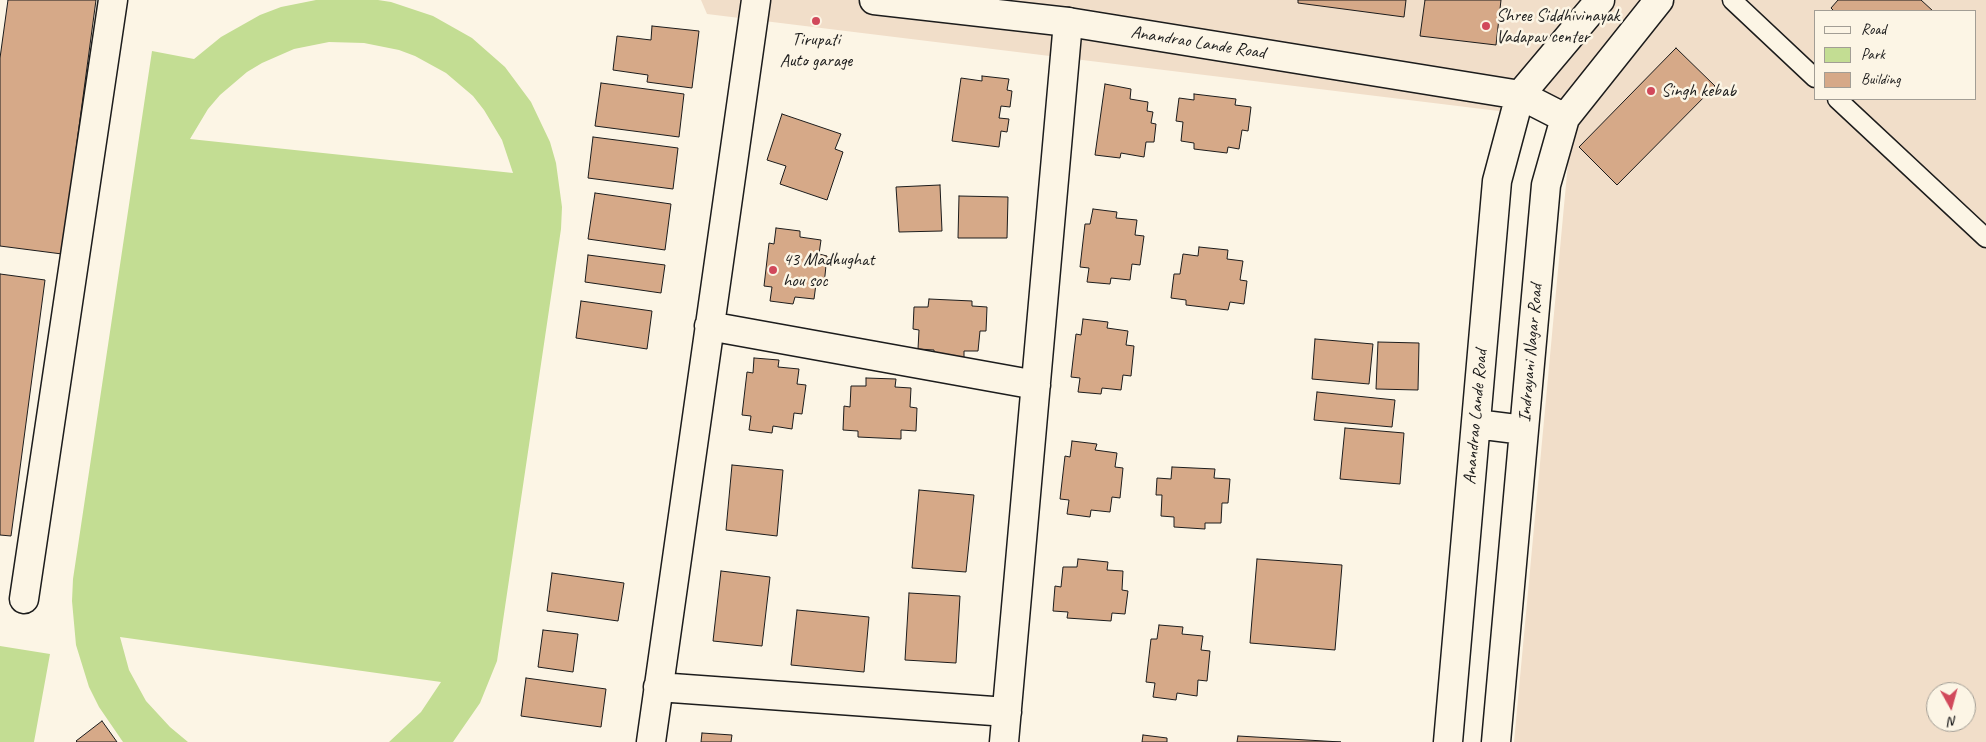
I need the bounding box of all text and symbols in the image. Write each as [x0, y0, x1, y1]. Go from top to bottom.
place label: Shree Siddhivinayak Vadapav center [1496, 5, 1619, 48]
legend [1814, 10, 1976, 100]
marker: Tirupati Auto garage [810, 15, 822, 27]
marker: Shree Siddhivinayak Vadapav center [1480, 20, 1492, 32]
text: Road [1861, 20, 1886, 39]
street label: Anandrao Lande Road [1129, 22, 1267, 64]
place label: Tirupati Auto garage [780, 29, 852, 72]
text: Park [1861, 45, 1885, 64]
text: Building [1861, 70, 1900, 89]
place label: Singh kebab [1661, 80, 1736, 102]
marker: Singh kebab [1645, 85, 1657, 97]
place label: 43 Madhughat hou soc [783, 249, 874, 292]
marker: 43 Madhughat hou soc [767, 264, 779, 276]
street label: Indrayani Nagar Road [1514, 283, 1548, 423]
street label: Anandrao Lande Road [1459, 349, 1493, 485]
north arrow [1926, 682, 1976, 732]
text: N [1947, 712, 1958, 730]

